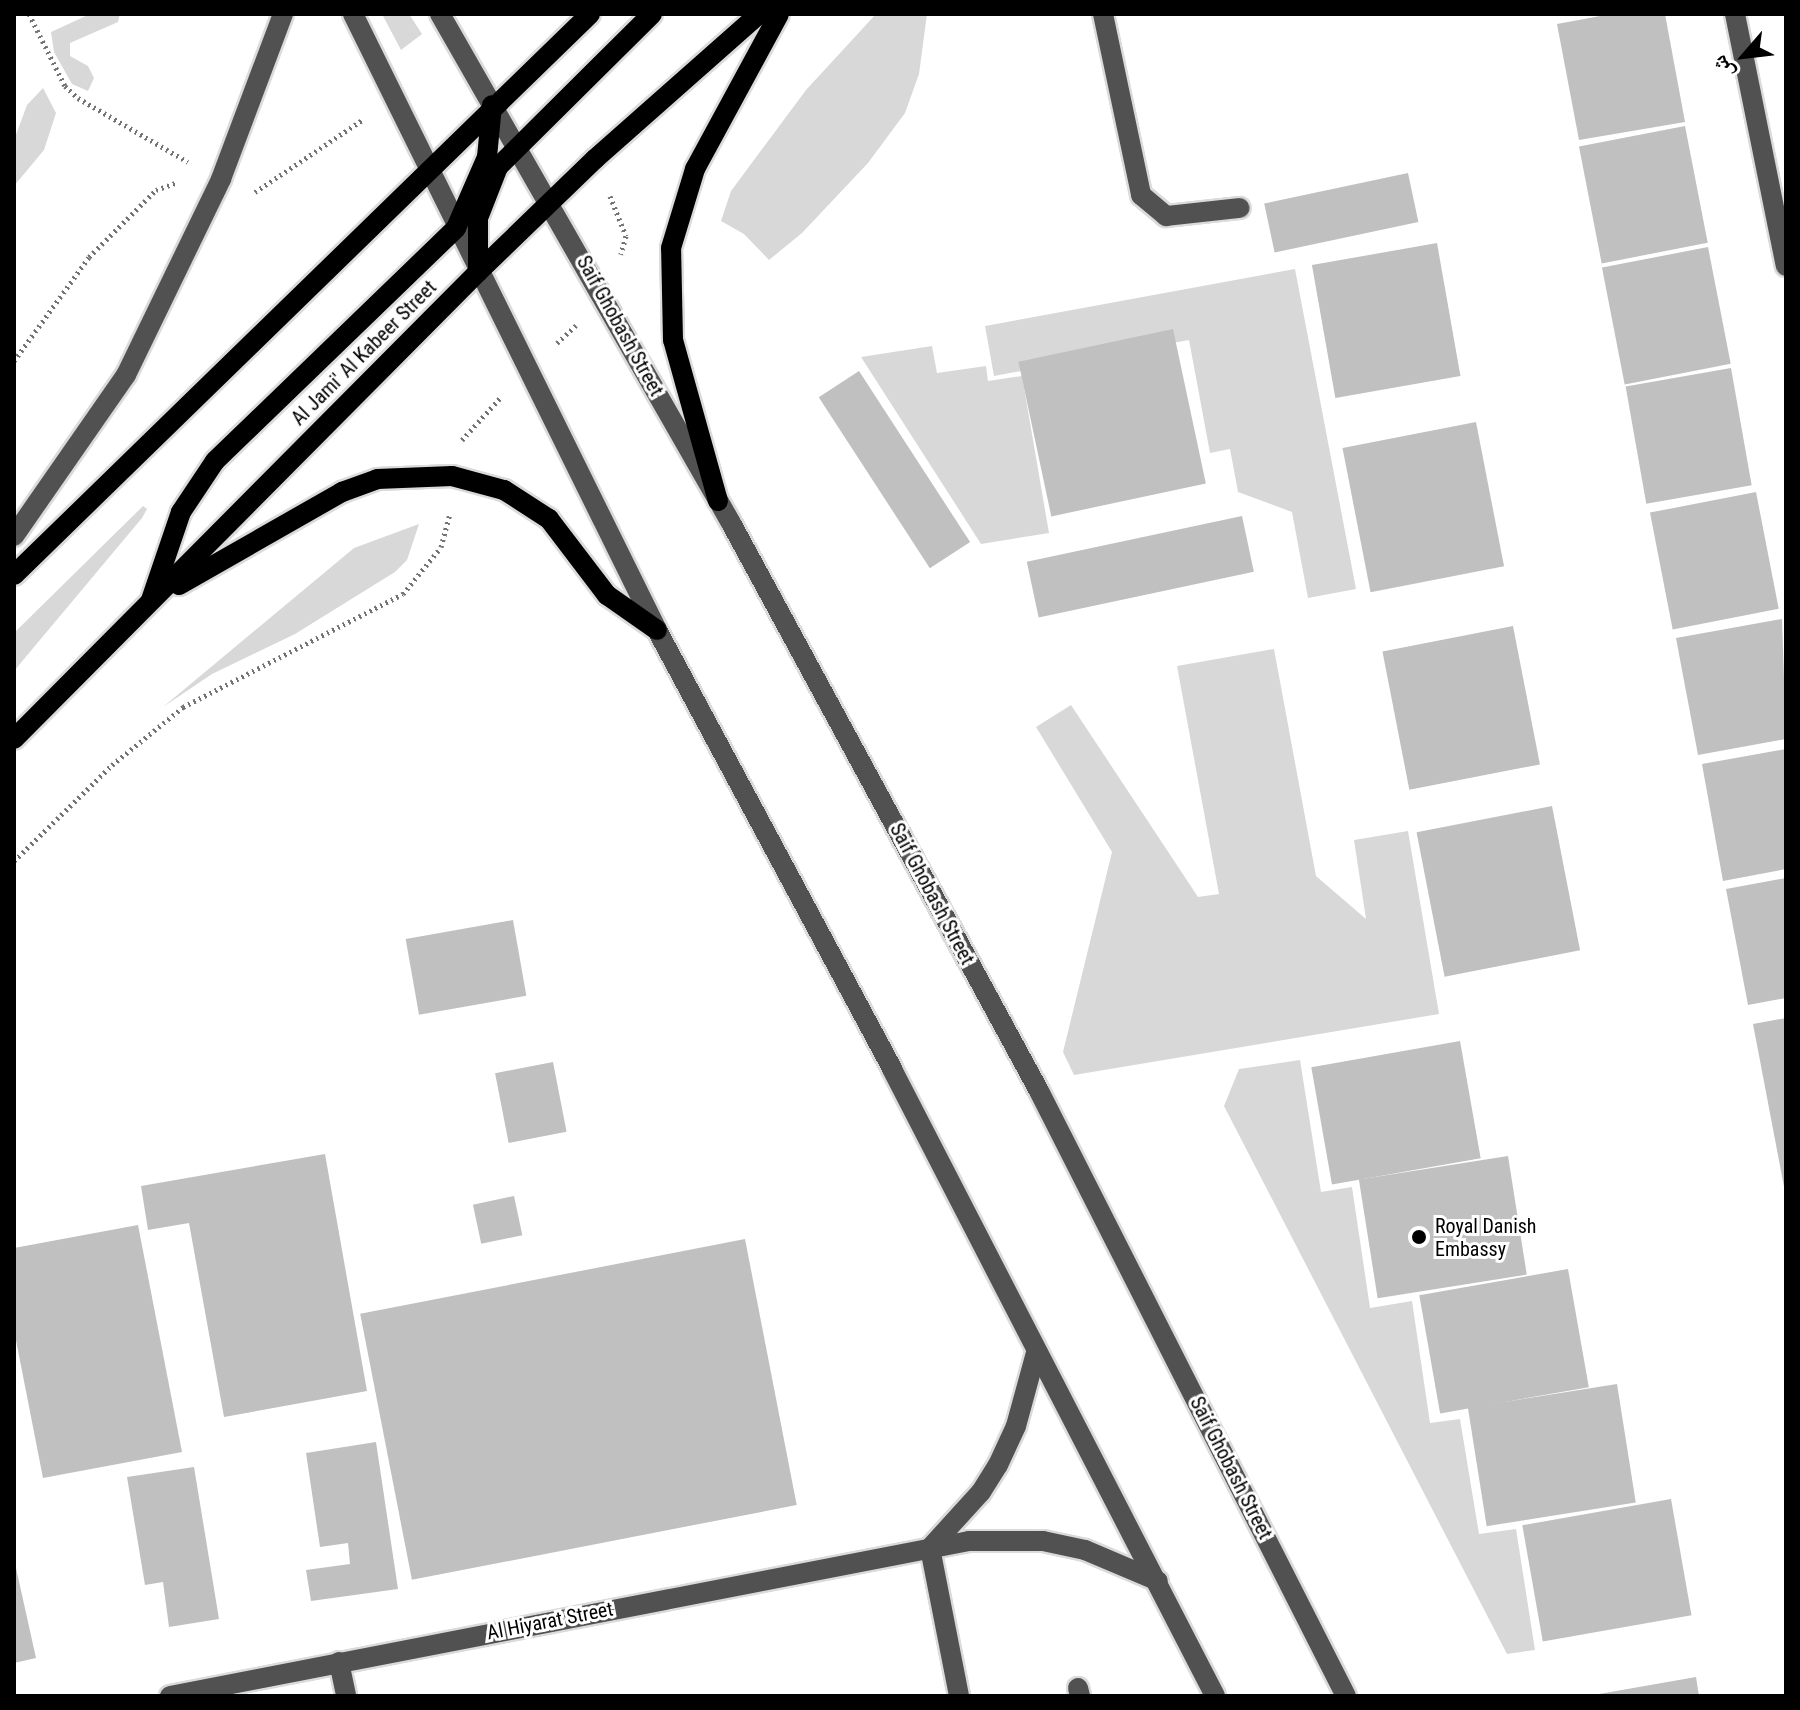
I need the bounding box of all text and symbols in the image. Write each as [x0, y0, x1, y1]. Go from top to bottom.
north arrow [1704, 16, 1784, 96]
text: ش [1706, 51, 1739, 84]
street label: Saif Ghobash Street [572, 252, 668, 400]
street label: Al Jami' Al Kabeer Street [287, 276, 441, 430]
street label: Saif Ghobash Street [885, 819, 979, 969]
place label: Royal Danish Embassy [1435, 1214, 1537, 1261]
marker: Royal Danish Embassy [1410, 1228, 1428, 1246]
street label: Saif Ghobash Street [1185, 1393, 1277, 1543]
street label: Al Hiyarat Street [485, 1597, 615, 1645]

